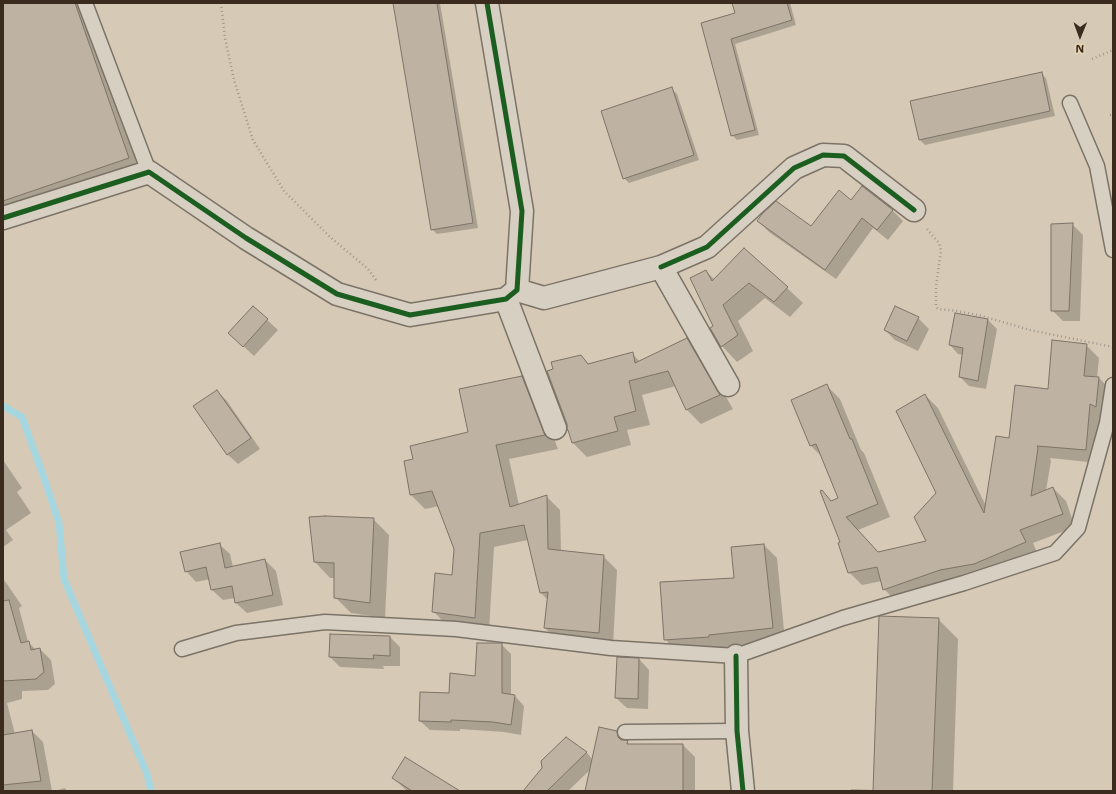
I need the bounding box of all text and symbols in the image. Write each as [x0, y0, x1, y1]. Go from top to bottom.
north arrow [1060, 16, 1100, 56]
text: N [1075, 41, 1084, 56]

